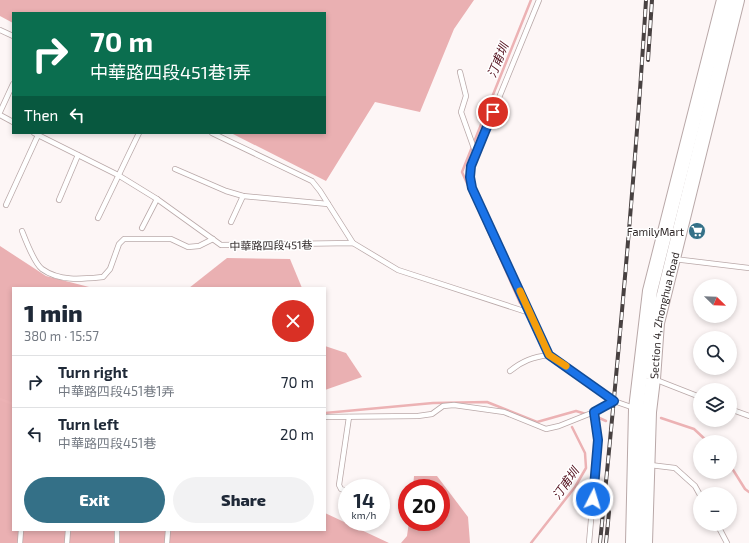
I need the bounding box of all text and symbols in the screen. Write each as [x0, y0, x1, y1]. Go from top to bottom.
text: 70 m [90, 24, 153, 58]
icon: right [24, 28, 76, 80]
water label: 汀甫圳 [484, 39, 511, 79]
text: 中華路四段451巷1弄 [90, 61, 251, 83]
pin [476, 95, 510, 129]
icon: arrive [482, 101, 504, 123]
icon: left [66, 104, 88, 126]
text: Then [24, 106, 58, 124]
supermarket icon: FamilyMart [687, 221, 707, 241]
place label: FamilyMart [627, 225, 684, 238]
street label: 中華路四段451巷 [229, 238, 313, 252]
street label: Section 4, Zhonghua Road [647, 250, 681, 379]
north arrow [693, 279, 737, 323]
map controls [693, 279, 737, 531]
text: 1 min [24, 298, 83, 327]
button: close [272, 300, 314, 342]
text: 380 m · 15:57 [24, 328, 99, 344]
button: search [693, 331, 737, 375]
text: Turn right [58, 363, 128, 381]
icon: right [24, 371, 46, 393]
text: 70 m [281, 373, 314, 391]
text: 中華路四段451巷1弄 [58, 383, 174, 399]
button: layers [693, 383, 737, 427]
text: Turn left [58, 415, 119, 433]
icon: left [24, 423, 46, 445]
text: 20 m [280, 425, 314, 443]
text: 中華路四段451巷 [58, 435, 156, 451]
button: + [693, 435, 737, 479]
water label: 汀甫圳 [549, 463, 582, 502]
button: Exit [24, 477, 165, 523]
button: Share [173, 477, 314, 523]
position arrow [572, 478, 614, 520]
speed limit sign: 20 [398, 479, 450, 531]
button: − [693, 487, 737, 531]
text: 14 [353, 488, 375, 512]
text: km/h [352, 509, 376, 521]

